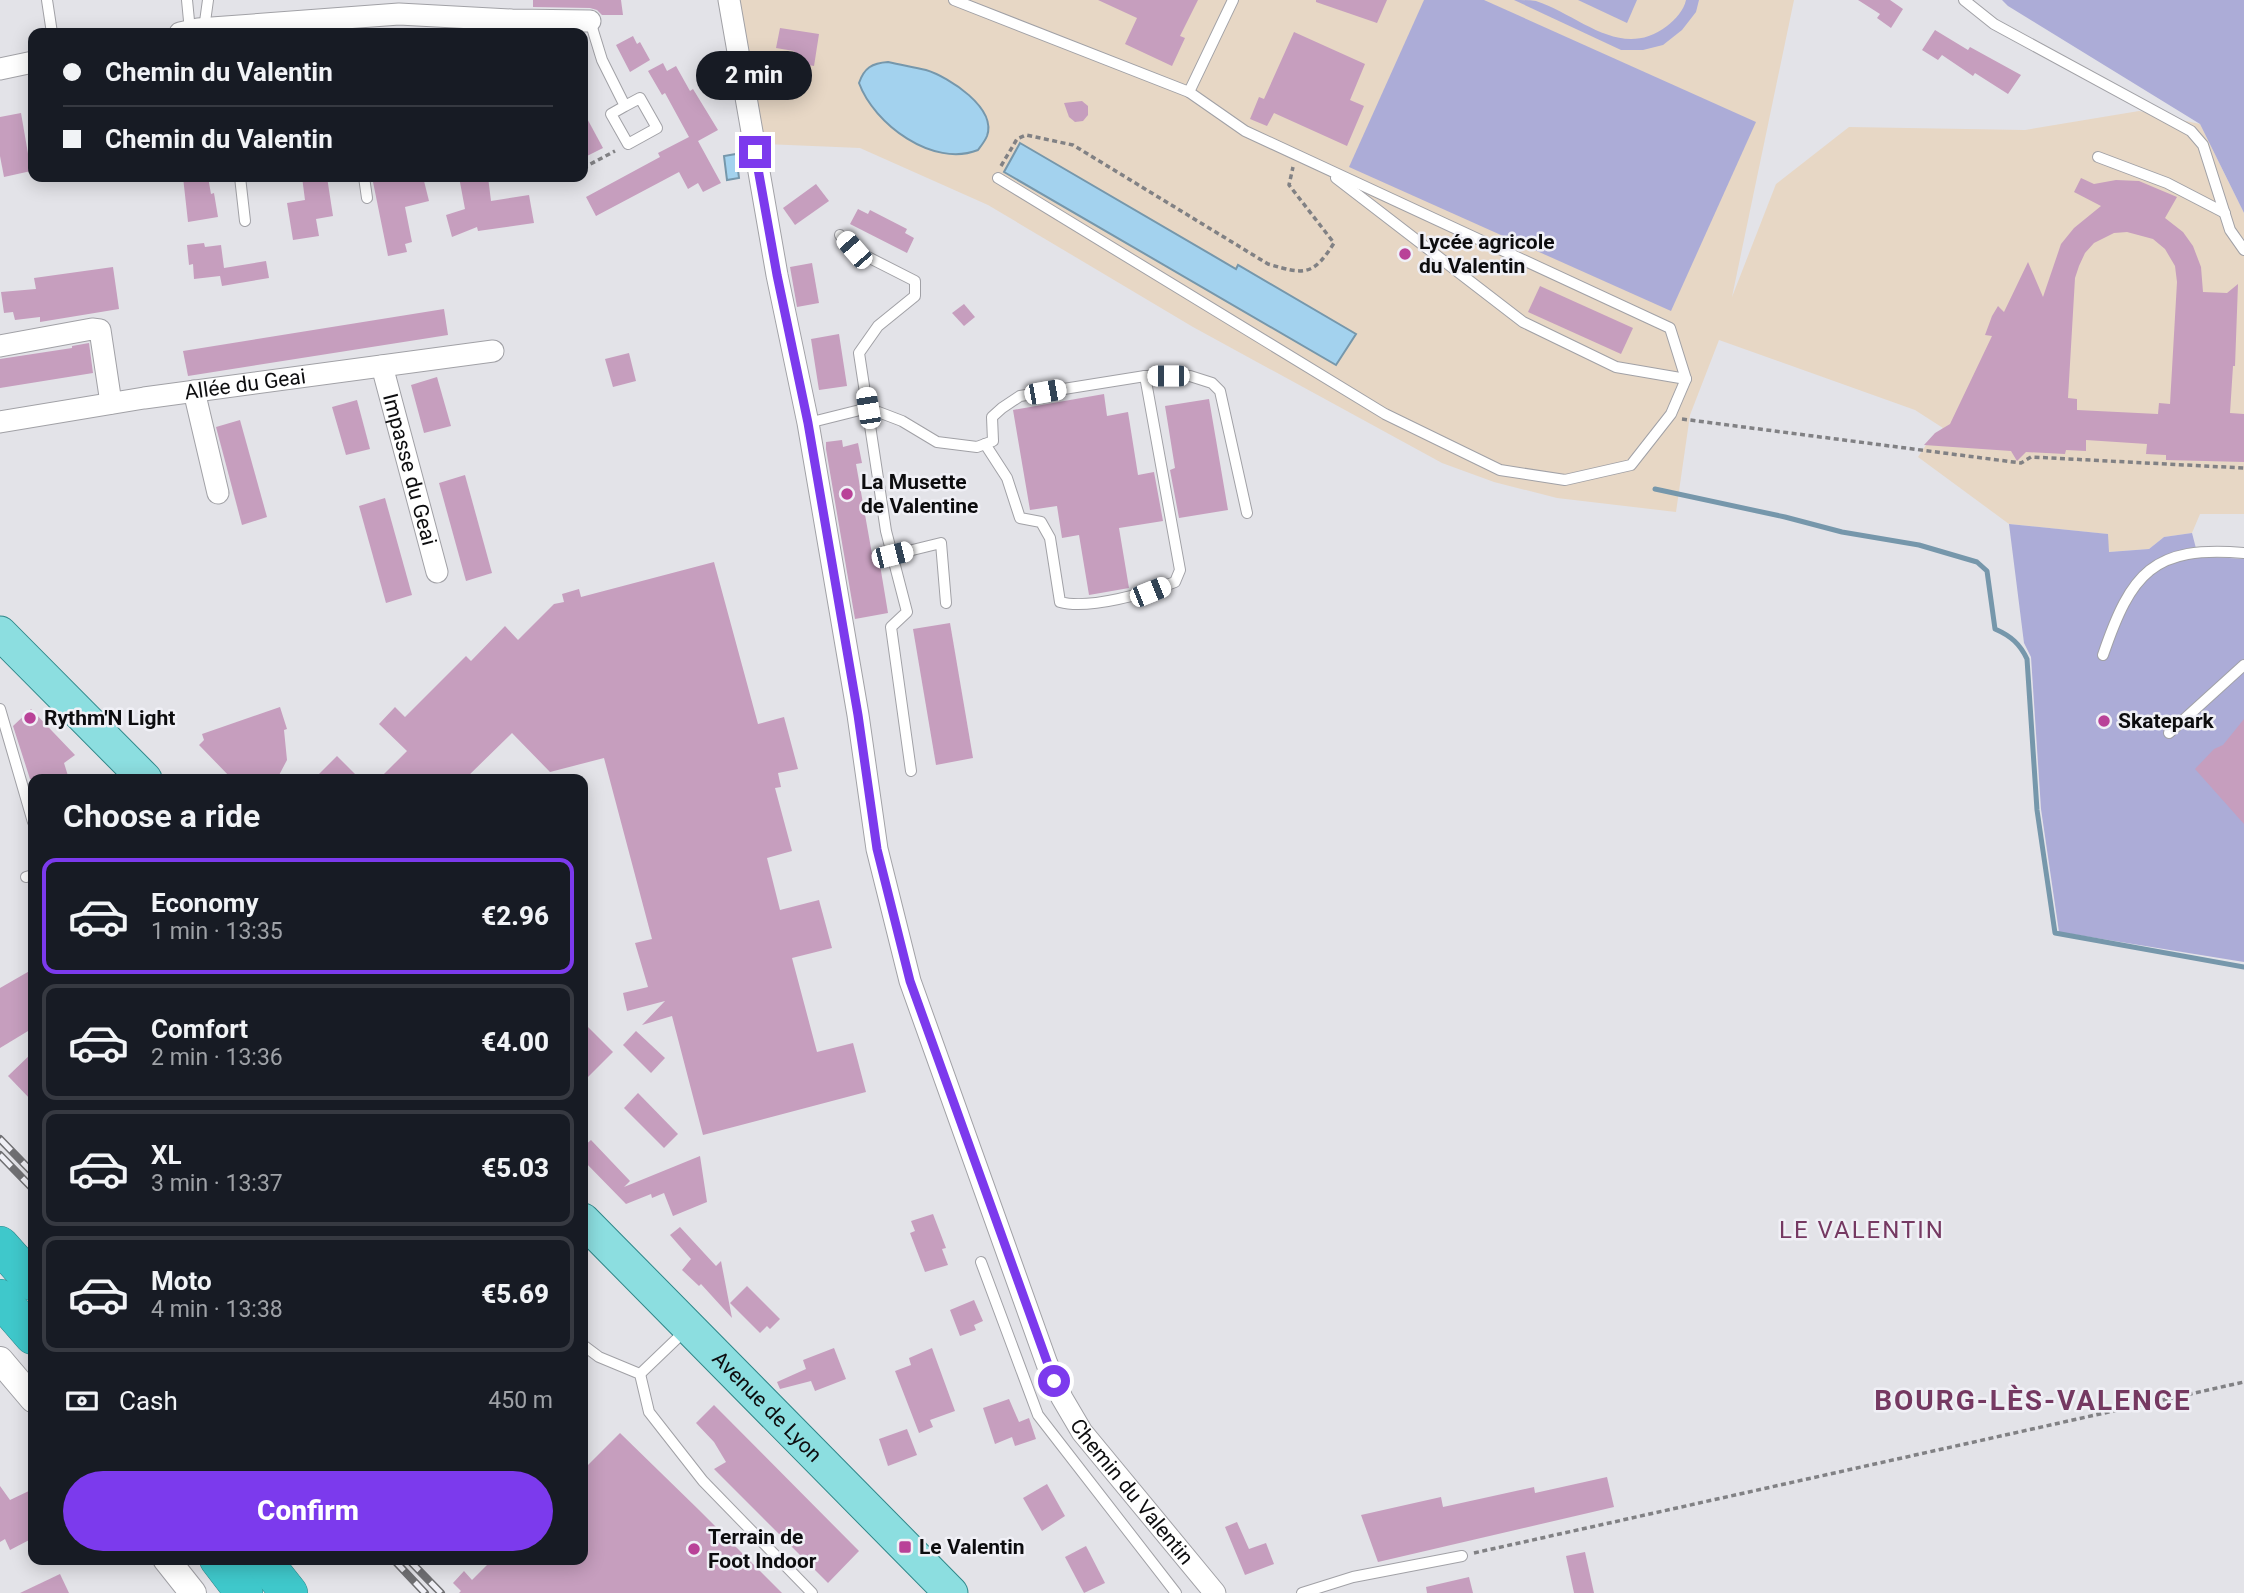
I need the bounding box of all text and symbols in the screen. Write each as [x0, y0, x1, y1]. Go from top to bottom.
callout: 2 min [697, 51, 813, 100]
text: Chemin du Valentin [105, 57, 333, 87]
text: 2 min [725, 62, 783, 89]
text: Chemin du Valentin [105, 124, 333, 154]
route end [739, 136, 771, 168]
car [833, 227, 876, 273]
place label: Lycée agricole du Valentin [1419, 230, 1555, 278]
marker: Lycée agricole du Valentin [1397, 246, 1413, 262]
street label: Allée du Geai [183, 364, 307, 404]
car [1148, 366, 1190, 387]
car [1023, 378, 1068, 406]
car [855, 386, 882, 430]
street label: Impasse du Geai [378, 391, 441, 548]
place label: La Musette de Valentine [861, 470, 978, 518]
marker: La Musette de Valentine [839, 486, 855, 502]
car [870, 540, 915, 570]
car [1127, 574, 1174, 610]
place label: Rythm'N Light [44, 706, 175, 730]
place label: Skatepark [2118, 709, 2215, 733]
marker: Rythm'N Light [22, 710, 38, 726]
marker: Skatepark [2096, 713, 2112, 729]
text: Choose a ride [63, 797, 260, 835]
icon: car [67, 885, 130, 948]
text: Economy [151, 888, 258, 918]
text: €2.96 [481, 901, 549, 931]
text: 1 min · 13:35 [151, 918, 283, 945]
icon: car [67, 1011, 130, 1074]
text: Comfort [151, 1014, 248, 1044]
text: €4.00 [481, 1027, 549, 1057]
text: 2 min · 13:36 [151, 1044, 283, 1071]
icon: car [67, 1137, 130, 1200]
text: XL [151, 1140, 182, 1170]
text: €5.03 [481, 1153, 549, 1183]
text: 3 min · 13:37 [151, 1170, 283, 1197]
district label: LE VALENTIN [1779, 1216, 1945, 1244]
icon: car [67, 1263, 130, 1326]
text: Moto [151, 1266, 212, 1296]
text: €5.69 [481, 1279, 549, 1309]
text: 4 min · 13:38 [151, 1296, 283, 1323]
street label: Avenue de Lyon [707, 1346, 827, 1467]
route start [1038, 1365, 1070, 1397]
icon: cash [63, 1382, 101, 1420]
district label: BOURG-LÈS-VALENCE [1874, 1384, 2192, 1417]
text: Cash [119, 1386, 178, 1416]
text: 450 m [488, 1387, 553, 1414]
street label: Chemin du Valentin [1065, 1415, 1198, 1569]
button: Confirm [63, 1471, 553, 1551]
place label: Terrain de Foot Indoor [708, 1525, 817, 1573]
place label: Le Valentin [919, 1535, 1025, 1559]
marker: Le Valentin [897, 1539, 913, 1555]
marker: Terrain de Foot Indoor [686, 1541, 702, 1557]

